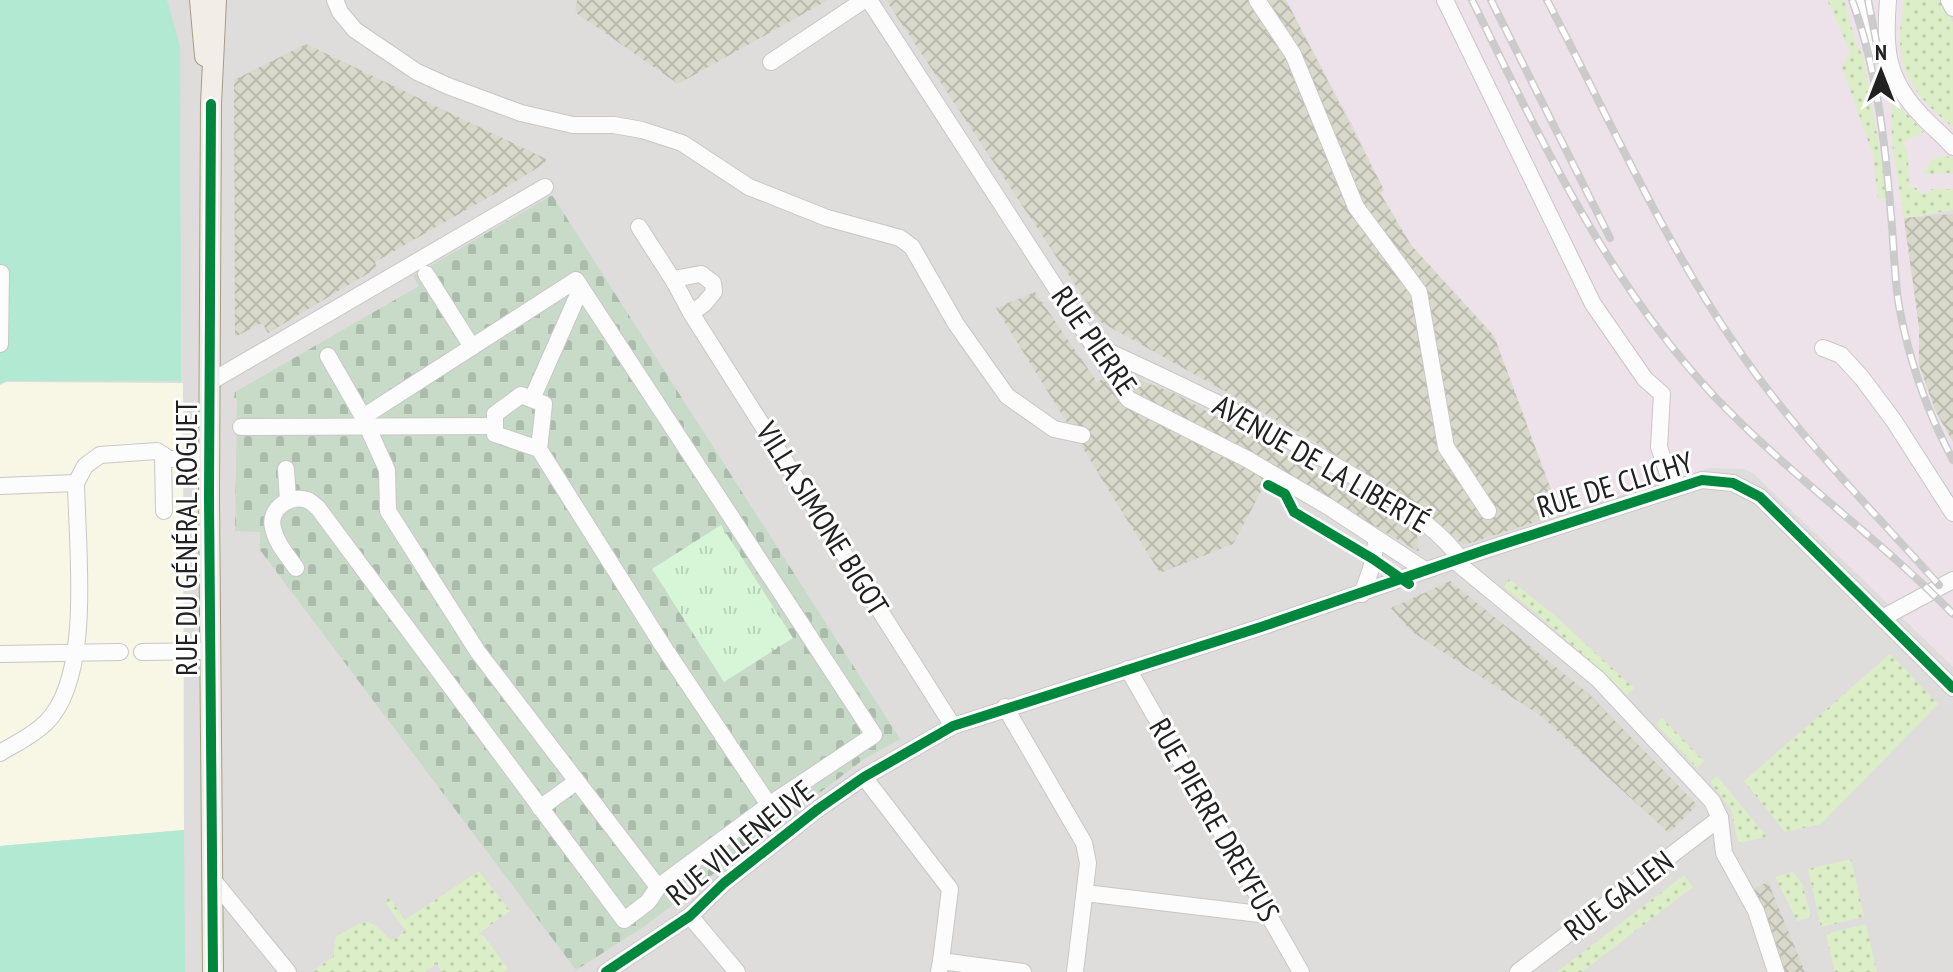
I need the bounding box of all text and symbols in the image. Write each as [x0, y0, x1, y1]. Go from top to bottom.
north arrow [1841, 32, 1921, 112]
text: N [1875, 38, 1887, 66]
street label: RUE PIERRE [1044, 278, 1147, 402]
street label: AVENUE DE LA LIBERTÉ [1206, 385, 1437, 541]
street label: RUE DU GÉNÉRAL ROGUET [166, 400, 205, 676]
street label: VILLA SIMONE BIGOT [748, 413, 898, 622]
street label: RUE DE CLICHY [1532, 441, 1698, 526]
street label: RUE PIERRE DREYFUS [1141, 711, 1289, 928]
street label: RUE VILLENEUVE [657, 770, 821, 913]
street label: RUE GALIEN [1556, 841, 1680, 948]

